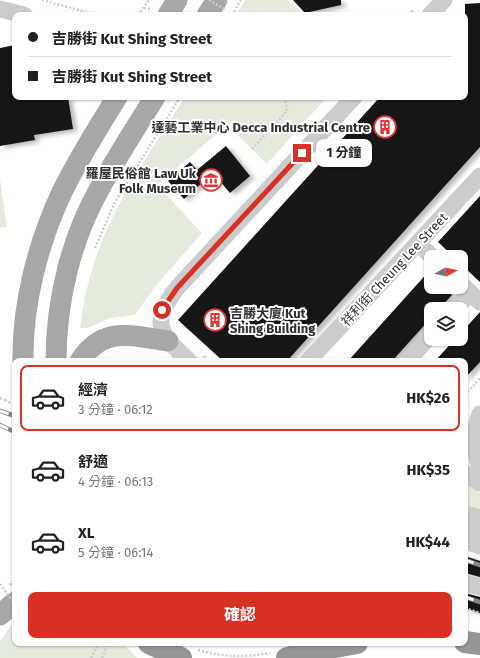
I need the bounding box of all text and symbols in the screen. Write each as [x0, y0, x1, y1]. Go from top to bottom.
text: 吉勝街 Kut Shing Street [52, 30, 212, 48]
text: 吉勝街 Kut Shing Street [52, 68, 212, 86]
building icon: 達藝工業中心 Decca Industrial Centre [372, 114, 398, 140]
place label: 達藝工業中心 Decca Industrial Centre [151, 120, 370, 135]
callout: 1 分鐘 [316, 139, 372, 167]
route end [293, 144, 311, 162]
text: 1 分鐘 [326, 145, 362, 160]
place label: 羅屋民俗館 Law Uk Folk Museum [86, 166, 197, 196]
museum icon: 羅屋民俗館 Law Uk Folk Museum [198, 167, 224, 193]
street label: 祥利街 Cheung Lee Street [338, 210, 451, 329]
north arrow [424, 250, 468, 294]
map controls [424, 250, 468, 346]
route start [153, 301, 171, 319]
button: layers [424, 302, 468, 346]
place label: 吉勝大廈 Kut Shing Building [230, 306, 316, 336]
building icon: 吉勝大廈 Kut Shing Building [202, 307, 228, 333]
icon: car [30, 380, 66, 416]
text: 經濟 [78, 381, 108, 399]
text: HK$26 [406, 389, 450, 407]
text: 3 分鐘 · 06:12 [78, 402, 153, 417]
icon: car [30, 452, 66, 488]
text: 舒適 [78, 453, 108, 471]
text: HK$35 [407, 461, 450, 479]
text: 4 分鐘 · 06:13 [78, 474, 153, 489]
icon: car [30, 524, 66, 560]
text: XL [78, 524, 94, 542]
text: HK$44 [405, 533, 450, 551]
text: 5 分鐘 · 06:14 [78, 545, 153, 560]
button: 確認 [28, 592, 452, 638]

